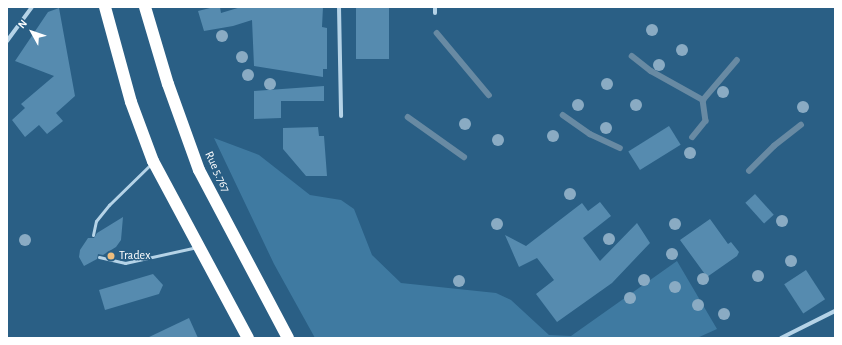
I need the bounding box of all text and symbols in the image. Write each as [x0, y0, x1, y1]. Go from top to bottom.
north arrow [12, 12, 52, 52]
text: N [16, 17, 29, 30]
street label: Rue 5.767 [201, 149, 233, 195]
place label: Tradex [119, 249, 150, 263]
marker: Tradex [106, 251, 116, 261]

